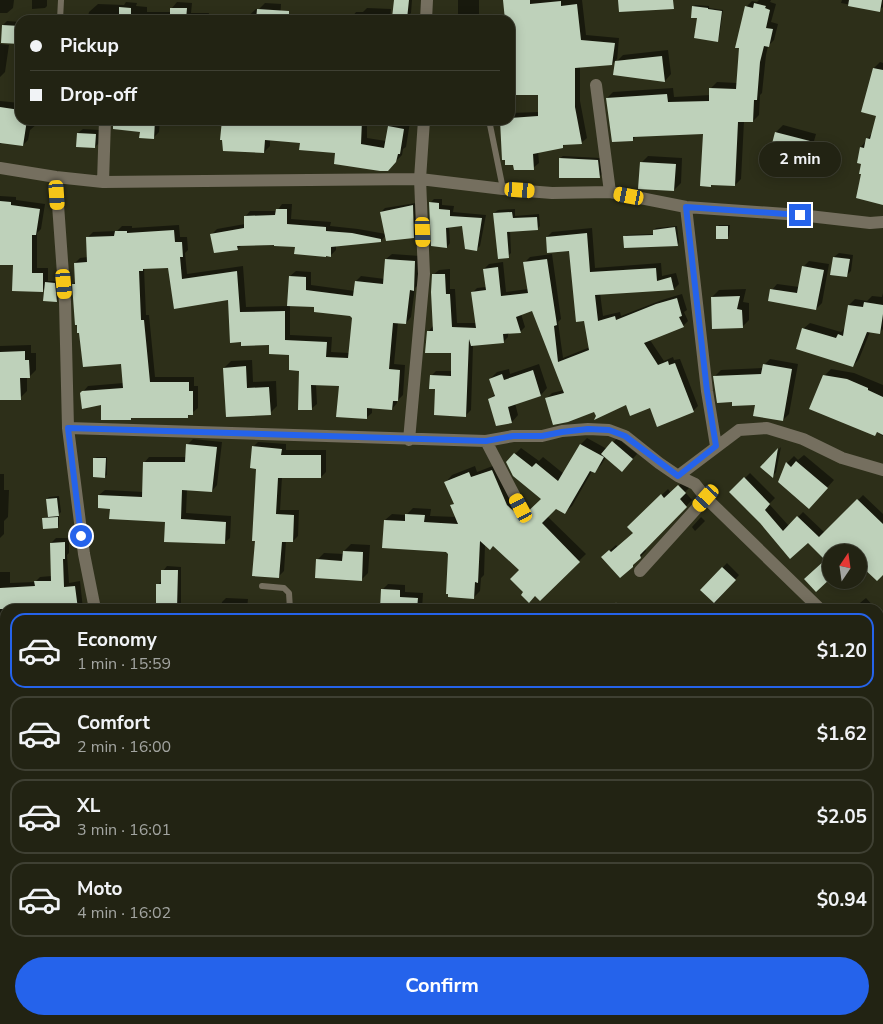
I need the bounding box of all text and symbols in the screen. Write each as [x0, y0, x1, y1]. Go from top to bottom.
text: Pickup [60, 33, 119, 59]
text: Drop-off [60, 82, 137, 108]
callout: 2 min [759, 142, 841, 178]
text: 2 min [779, 148, 821, 170]
car [48, 180, 65, 210]
car [504, 181, 535, 199]
car [612, 186, 645, 206]
route end [789, 204, 811, 226]
car [414, 217, 431, 247]
car [55, 268, 72, 300]
car [690, 482, 721, 514]
car [507, 491, 534, 525]
route start [70, 525, 92, 547]
north arrow [822, 544, 868, 589]
map controls [822, 544, 867, 589]
text: Economy [77, 627, 157, 653]
icon: car [17, 628, 62, 673]
text: $1.20 [817, 638, 867, 664]
text: 1 min · 15:59 [77, 653, 171, 675]
text: Comfort [77, 710, 150, 736]
icon: car [17, 711, 62, 756]
text: $1.62 [817, 721, 867, 747]
text: 2 min · 16:00 [77, 736, 171, 758]
text: XL [77, 793, 100, 819]
icon: car [17, 794, 62, 839]
text: $2.05 [817, 804, 867, 830]
text: 3 min · 16:01 [77, 819, 171, 841]
text: Moto [77, 876, 123, 902]
icon: car [17, 877, 62, 922]
text: $0.94 [817, 887, 867, 913]
text: 4 min · 16:02 [77, 902, 171, 924]
button: Confirm [15, 957, 869, 1015]

